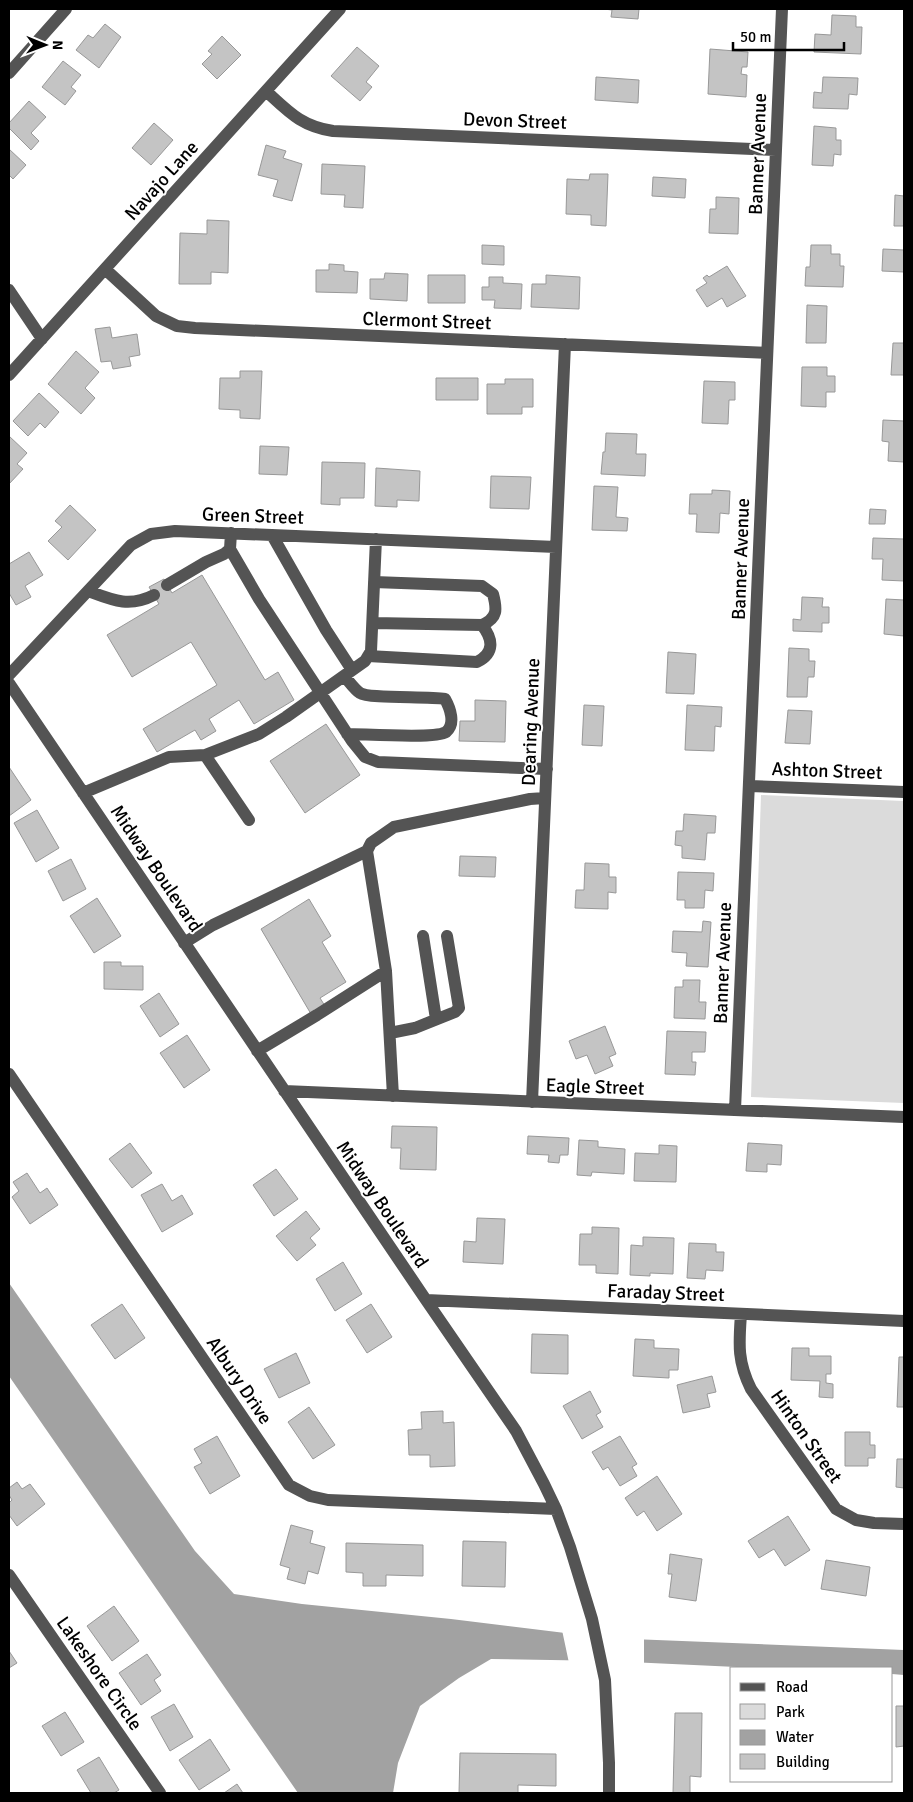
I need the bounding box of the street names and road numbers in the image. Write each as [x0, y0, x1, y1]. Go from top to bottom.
street label: Banner Avenue [744, 93, 772, 215]
street label: Devon Street [463, 107, 568, 135]
street label: Navajo Lane [120, 136, 204, 226]
street label: Clermont Street [362, 307, 492, 335]
street label: Banner Avenue [727, 498, 755, 620]
street label: Green Street [202, 502, 305, 530]
street label: Dearing Avenue [517, 658, 545, 786]
street label: Ashton Street [771, 757, 883, 785]
street label: Midway Boulevard [105, 800, 208, 937]
street label: Banner Avenue [709, 902, 737, 1024]
street label: Eagle Street [545, 1073, 645, 1101]
street label: Midway Boulevard [331, 1136, 434, 1273]
street label: Faraday Street [607, 1279, 725, 1307]
street label: Albury Drive [201, 1332, 277, 1429]
street label: Hinton Street [765, 1385, 847, 1488]
street label: Lakeshore Circle [51, 1612, 147, 1735]

